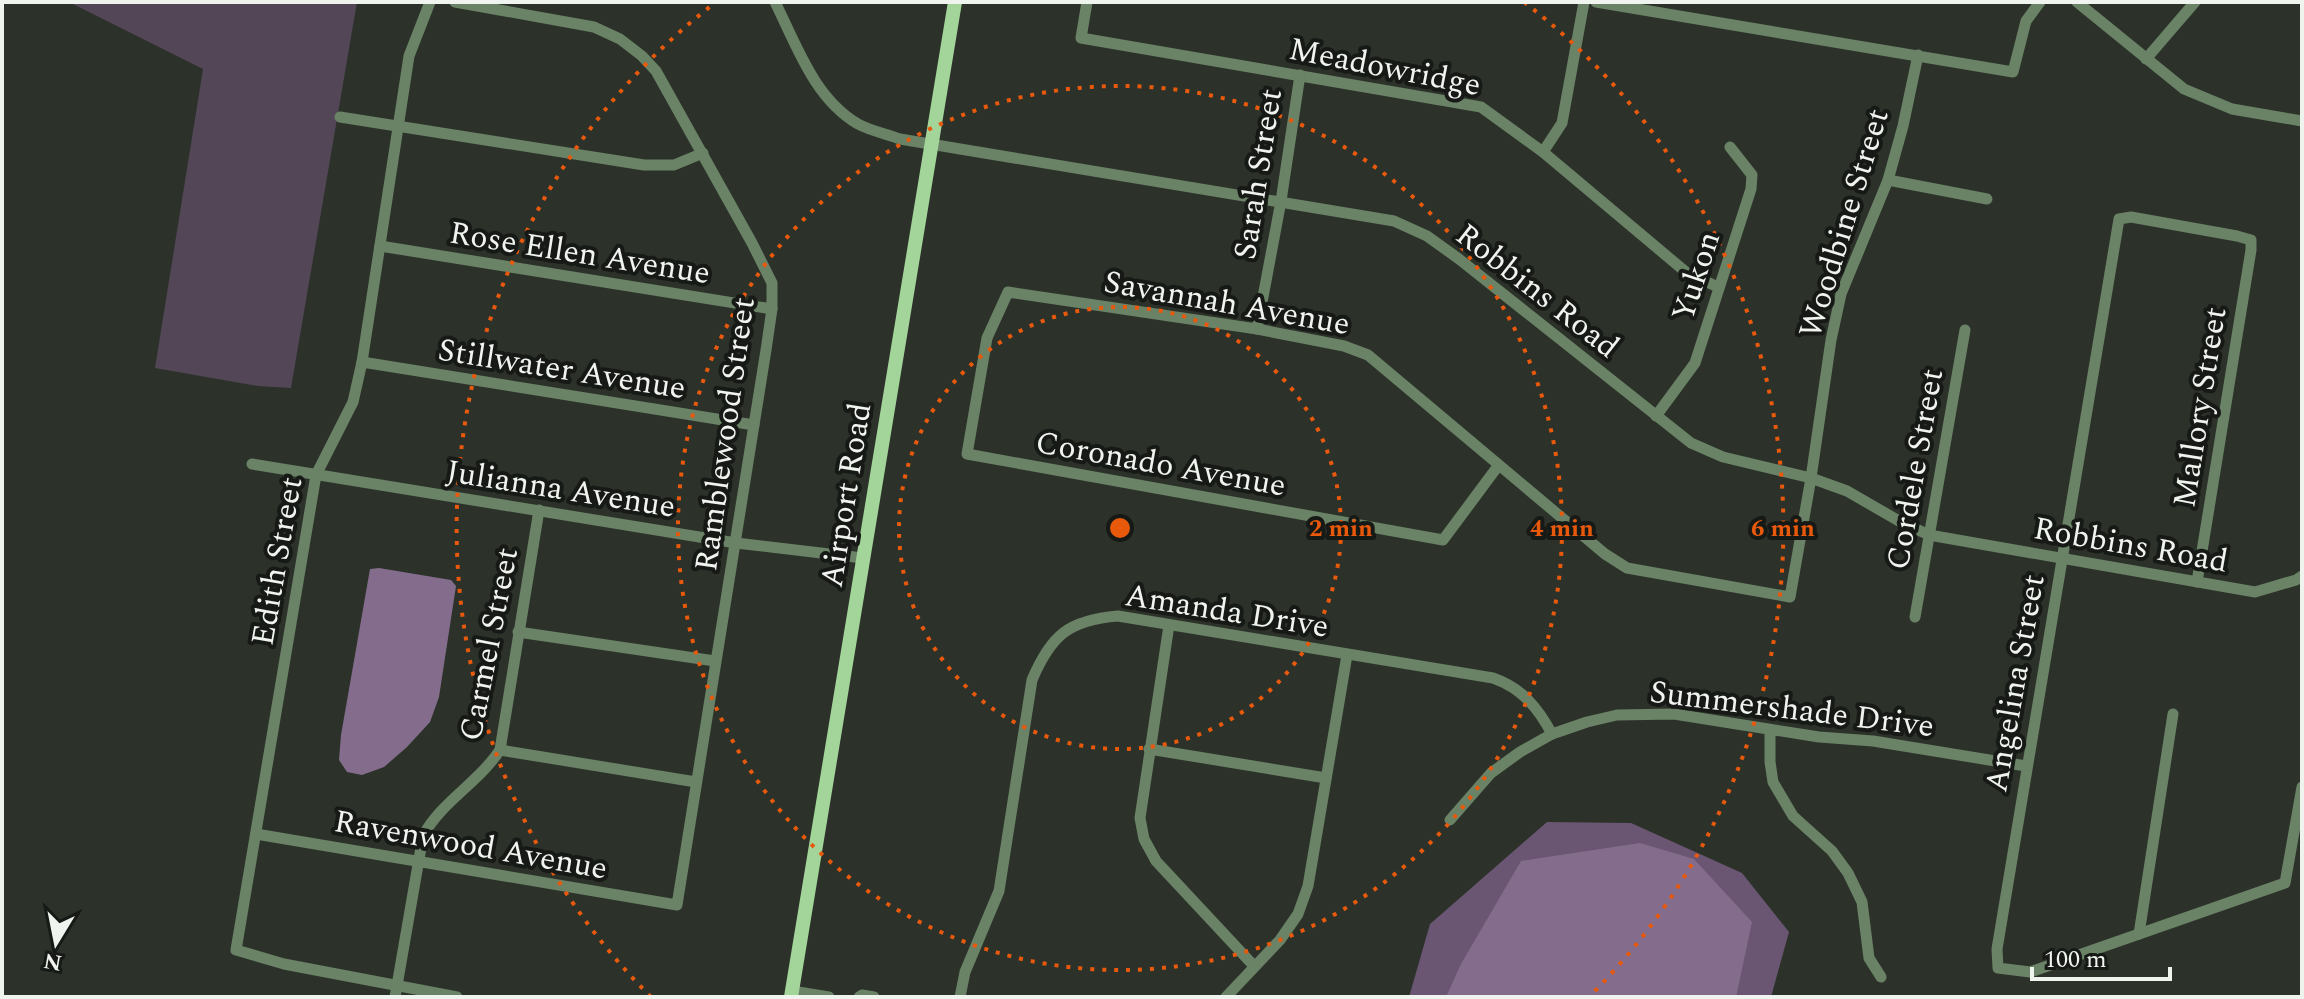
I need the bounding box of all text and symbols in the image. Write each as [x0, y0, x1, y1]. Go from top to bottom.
street label: Meadowridge [1285, 25, 1485, 110]
street label: Sarah Street [1221, 85, 1296, 263]
street label: Woodbine Street [1786, 103, 1903, 344]
street label: Rose Ellen Avenue [446, 209, 714, 298]
street label: Robbins Road [1445, 211, 1630, 371]
street label: Yukon [1659, 225, 1734, 328]
street label: Savannah Avenue [1100, 258, 1354, 349]
street label: Ramblewood Street [682, 294, 769, 574]
street label: Mallory Street [2160, 303, 2241, 511]
street label: Stillwater Avenue [434, 326, 689, 413]
street label: Cordele Street [1874, 365, 1957, 574]
street label: Airport Road [808, 399, 885, 591]
street label: Coronado Avenue [1032, 418, 1290, 511]
street label: Julianna Avenue [443, 447, 679, 532]
street label: Edith Street [239, 473, 316, 650]
street label: Robbins Road [2030, 504, 2232, 587]
text: 2 min [1309, 511, 1373, 547]
text: 4 min [1530, 511, 1594, 547]
text: 6 min [1751, 511, 1815, 547]
centre of rings [1106, 514, 1134, 542]
street label: Carmel Street [447, 543, 532, 745]
street label: Angelina Street [1972, 570, 2059, 796]
street label: Amanda Drive [1121, 571, 1332, 652]
street label: Summershade Drive [1647, 668, 1937, 751]
street label: Ravenwood Avenue [330, 797, 611, 894]
north arrow [16, 903, 96, 983]
scale bar [2032, 931, 2170, 981]
text: 100 m [2044, 942, 2107, 978]
text: N [41, 943, 64, 979]

